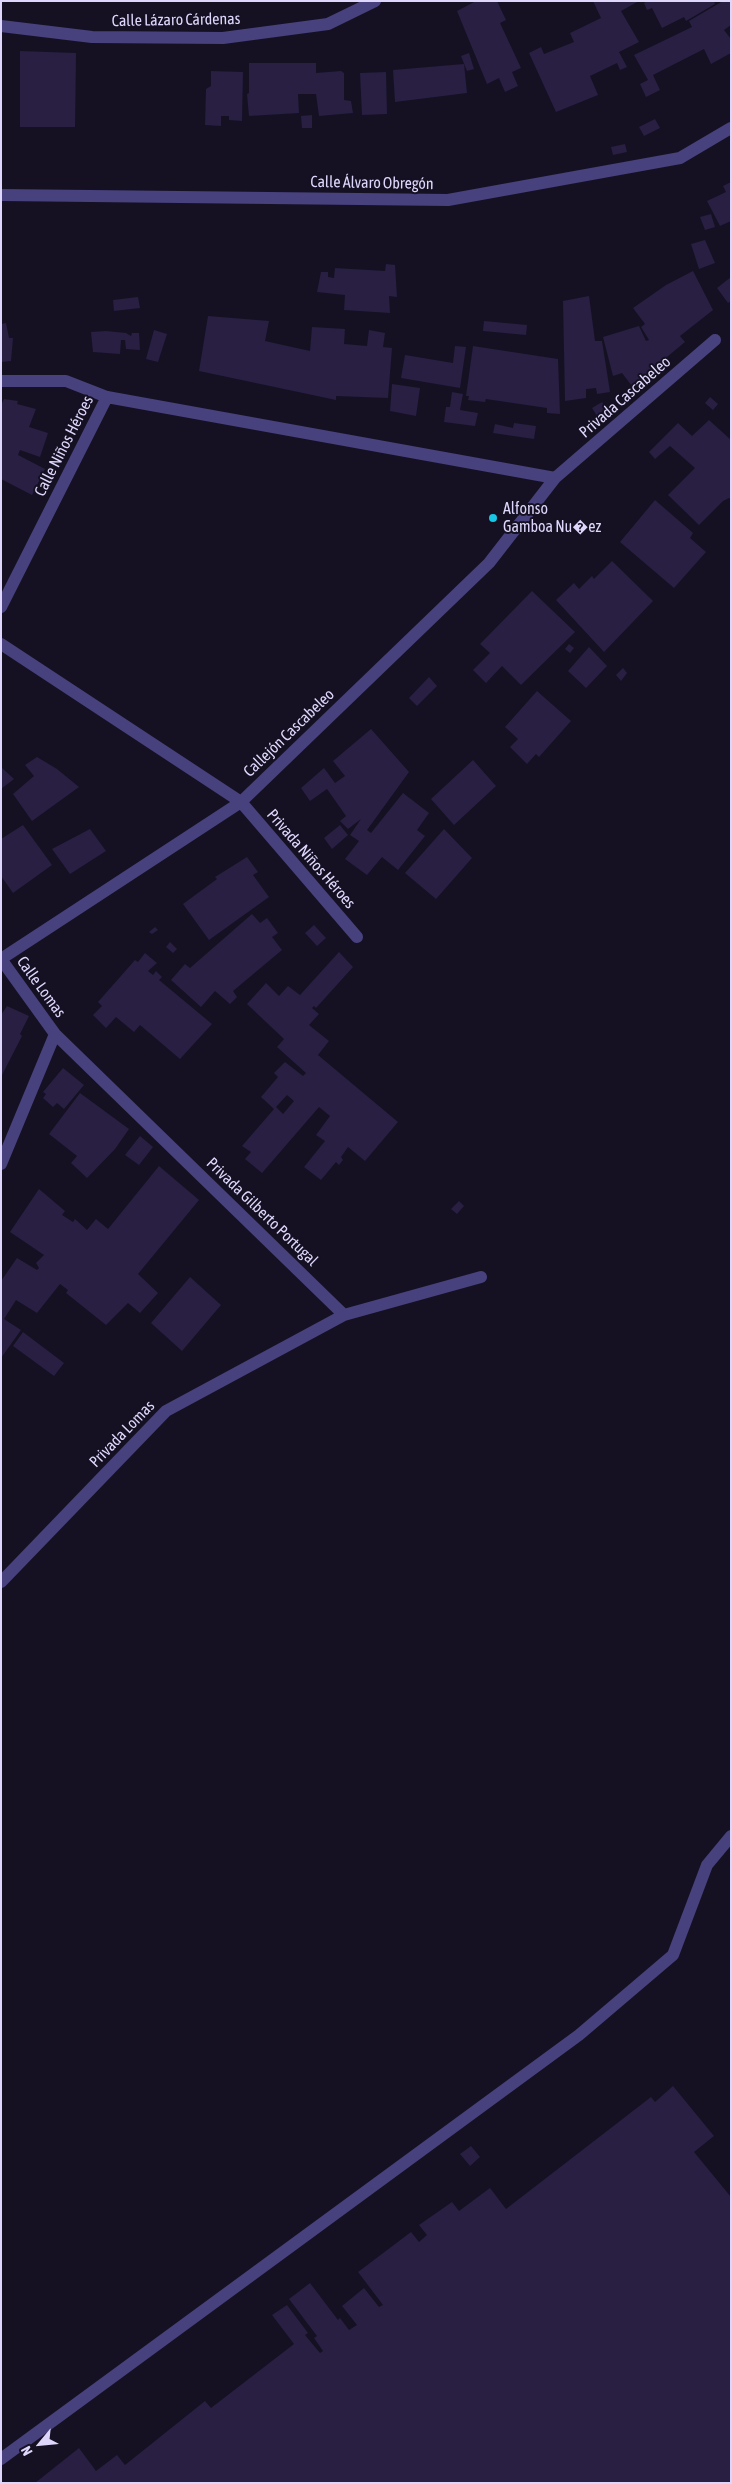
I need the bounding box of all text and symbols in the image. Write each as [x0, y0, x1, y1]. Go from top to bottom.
street label: Calle Lázaro Cárdenas [111, 9, 241, 31]
street label: Calle Álvaro Obregón [310, 172, 434, 194]
street label: Privada Cascabeleo [575, 352, 675, 442]
street label: Calle Niños Héroes [30, 392, 98, 500]
place label: Alfonso Gamboa Nu�ez [503, 499, 601, 537]
marker: Alfonso Gamboa Nu�ez [487, 512, 499, 524]
street label: Callejón Cascabeleo [240, 685, 338, 781]
street label: Privada Niños Héroes [263, 805, 359, 913]
street label: Calle Lomas [12, 953, 70, 1021]
street label: Privada Gilberto Portugal [202, 1154, 322, 1270]
street label: Privada Lomas [85, 1397, 159, 1471]
north arrow [15, 2419, 65, 2469]
text: N [18, 2444, 36, 2458]

